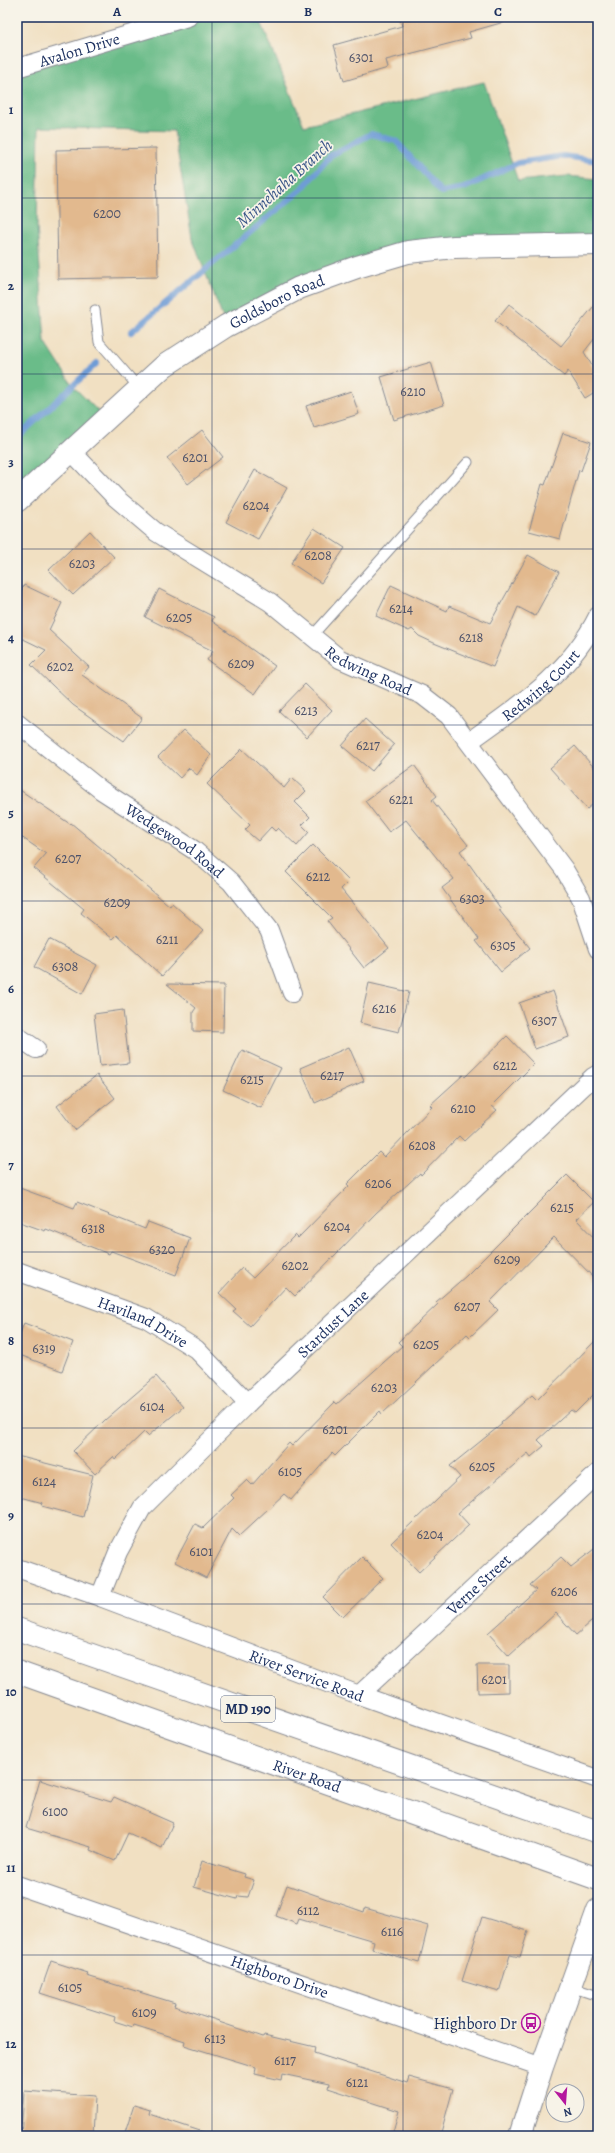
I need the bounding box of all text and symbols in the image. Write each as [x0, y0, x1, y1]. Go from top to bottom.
text: A [112, 3, 122, 20]
text: B [304, 3, 312, 20]
text: C [494, 3, 502, 20]
street label: Avalon Drive [36, 28, 123, 73]
house number: 6301 [349, 48, 373, 67]
text: 1 [9, 101, 14, 118]
water label: Minnehaha Branch [231, 134, 337, 233]
house number: 6200 [93, 204, 121, 223]
street label: Goldsboro Road [226, 270, 328, 334]
text: 2 [8, 277, 15, 294]
house number: 6210 [400, 382, 426, 401]
house number: 6201 [182, 448, 208, 467]
text: 3 [8, 453, 14, 470]
house number: 6204 [243, 496, 269, 515]
house number: 6208 [304, 546, 332, 565]
house number: 6203 [69, 554, 95, 573]
house number: 6214 [389, 599, 413, 618]
house number: 6205 [166, 608, 192, 627]
house number: 6218 [459, 628, 484, 647]
text: 4 [8, 629, 14, 646]
street label: Redwing Road [320, 641, 416, 701]
street label: Redwing Court [497, 645, 585, 727]
house number: 6209 [228, 654, 254, 673]
house number: 6202 [46, 657, 74, 676]
house number: 6213 [294, 701, 318, 720]
house number: 6217 [356, 736, 380, 755]
house number: 6221 [389, 790, 413, 809]
street label: Wedgewood Road [120, 798, 229, 884]
text: 5 [8, 804, 14, 821]
house number: 6207 [55, 849, 81, 868]
house number: 6212 [306, 867, 331, 886]
house number: 6303 [459, 889, 485, 908]
house number: 6209 [104, 893, 130, 912]
house number: 6211 [156, 930, 179, 949]
house number: 6305 [490, 936, 516, 955]
house number: 6308 [52, 957, 78, 976]
text: 6 [8, 980, 14, 997]
house number: 6216 [372, 999, 396, 1018]
house number: 6307 [531, 1011, 557, 1030]
house number: 6212 [493, 1056, 518, 1075]
house number: 6217 [320, 1066, 344, 1085]
house number: 6215 [240, 1070, 264, 1089]
house number: 6210 [450, 1099, 476, 1118]
house number: 6208 [408, 1136, 436, 1155]
text: 7 [8, 1156, 14, 1173]
house number: 6206 [364, 1174, 392, 1193]
house number: 6215 [550, 1198, 574, 1217]
house number: 6204 [324, 1217, 350, 1236]
house number: 6318 [81, 1219, 105, 1238]
house number: 6320 [149, 1240, 175, 1259]
house number: 6209 [494, 1250, 520, 1269]
house number: 6202 [281, 1256, 309, 1275]
street label: Stardust Lane [293, 1285, 374, 1363]
street label: Haviland Drive [94, 1291, 192, 1353]
house number: 6207 [454, 1297, 480, 1316]
text: 8 [8, 1332, 14, 1349]
house number: 6205 [413, 1335, 439, 1354]
house number: 6319 [32, 1339, 56, 1358]
house number: 6203 [371, 1378, 397, 1397]
house number: 6104 [139, 1397, 165, 1416]
house number: 6201 [322, 1420, 348, 1439]
house number: 6205 [469, 1457, 495, 1476]
house number: 6105 [278, 1462, 302, 1481]
house number: 6124 [32, 1472, 56, 1491]
text: 9 [8, 1507, 14, 1524]
house number: 6204 [417, 1525, 443, 1544]
house number: 6101 [189, 1542, 213, 1561]
street label: Verne Street [441, 1549, 516, 1621]
house number: 6206 [550, 1582, 578, 1601]
street label: River Service Road [246, 1644, 367, 1708]
house number: 6201 [481, 1670, 507, 1689]
text: 10 [5, 1683, 17, 1700]
road number: MD 190 [221, 1696, 275, 1722]
street label: River Road [270, 1754, 344, 1799]
house number: 6100 [42, 1802, 68, 1821]
text: 11 [6, 1859, 16, 1876]
house number: 6112 [297, 1901, 320, 1920]
house number: 6116 [381, 1922, 403, 1941]
street label: Highboro Drive [227, 1950, 331, 2004]
house number: 6105 [58, 1978, 82, 1997]
house number: 6109 [131, 2003, 157, 2022]
bus stop icon: Highboro Dr [520, 2012, 542, 2034]
place label: Highboro Dr [433, 2013, 517, 2035]
house number: 6113 [204, 2029, 226, 2048]
text: 12 [6, 2035, 17, 2052]
house number: 6117 [274, 2051, 296, 2070]
house number: 6121 [346, 2073, 369, 2092]
north arrow [545, 2083, 585, 2123]
text: N [562, 2104, 574, 2120]

